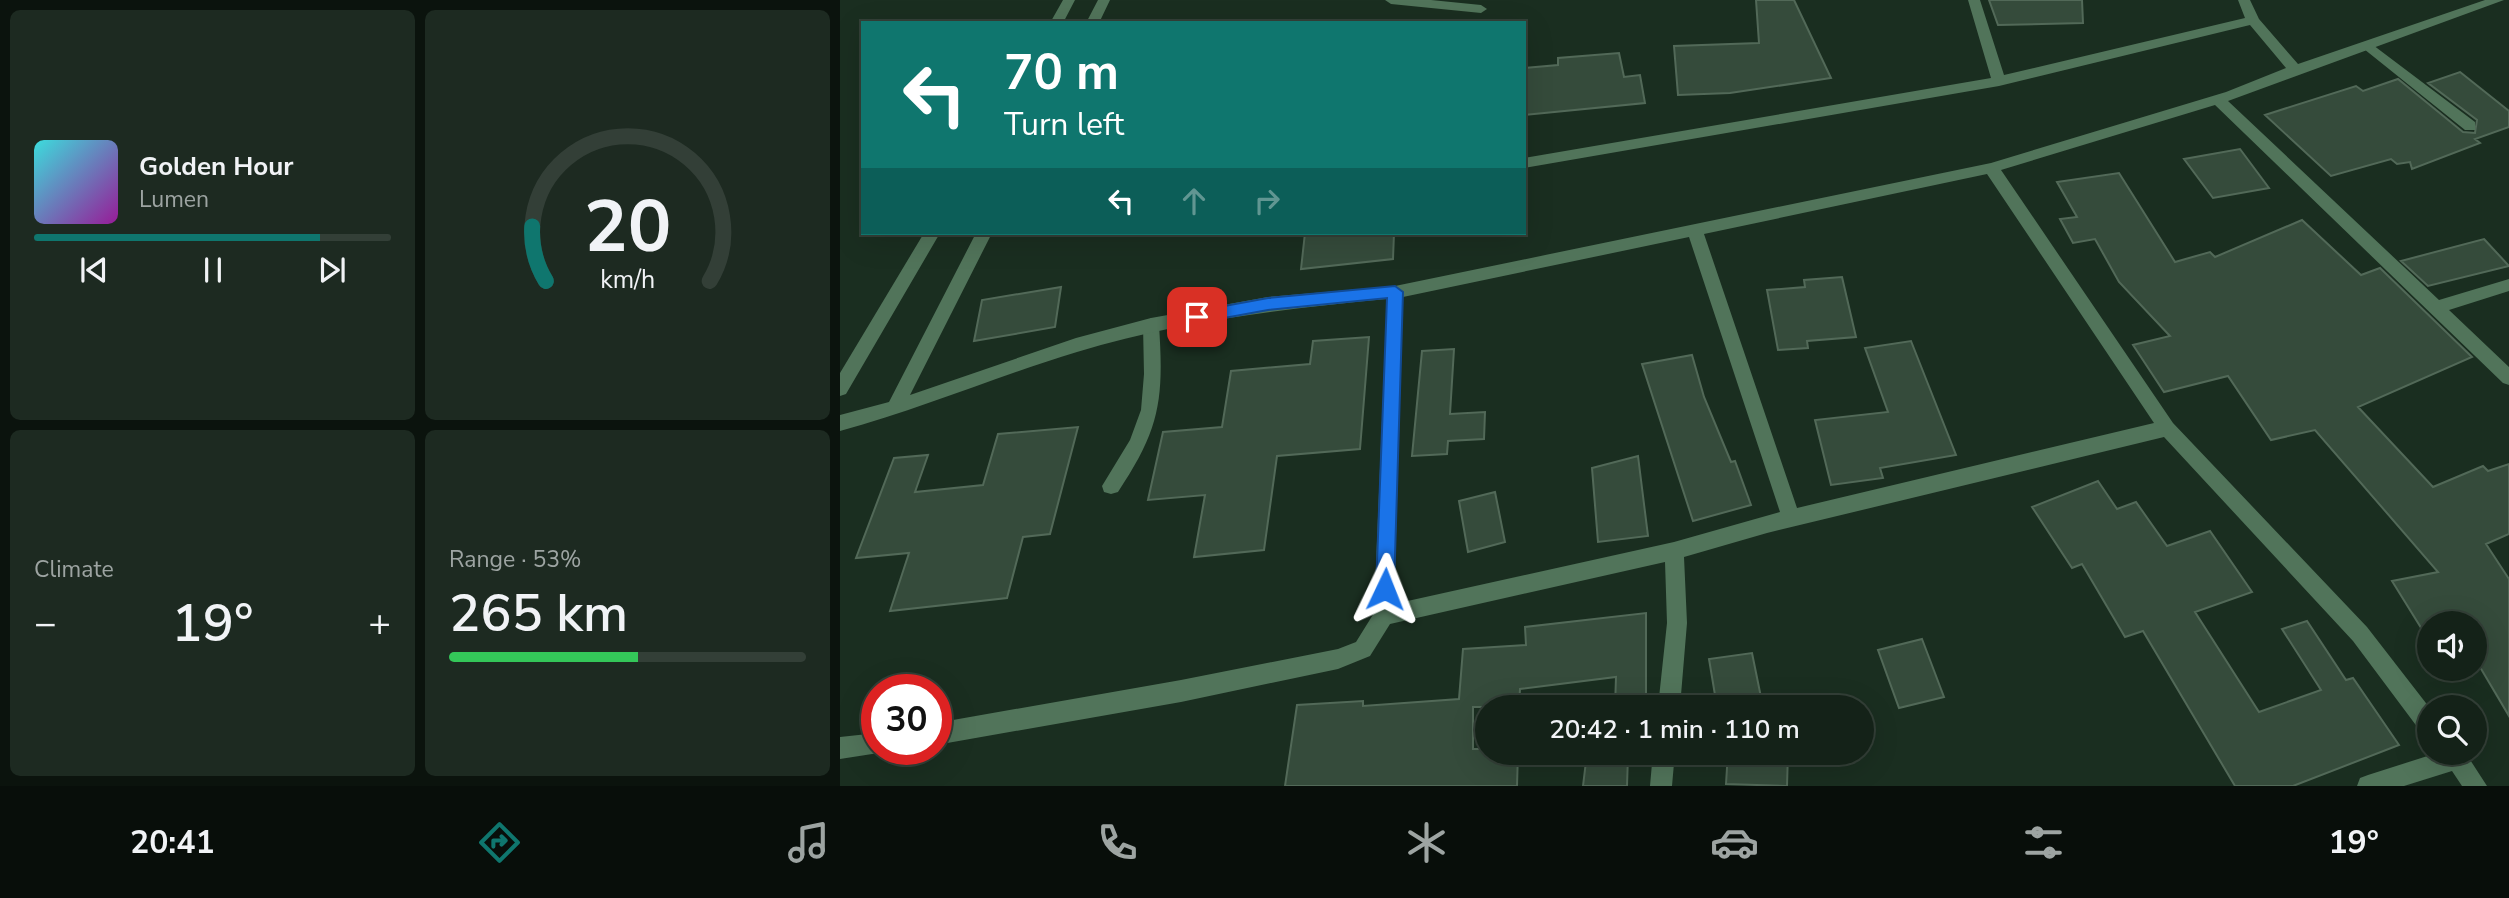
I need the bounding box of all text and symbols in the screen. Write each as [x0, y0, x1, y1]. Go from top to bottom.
text: 70 m [1004, 39, 1119, 106]
icon: left [889, 49, 980, 140]
text: Turn left [1004, 103, 1124, 146]
text: Golden Hour [139, 149, 294, 184]
text: 20 [584, 177, 671, 277]
icon: left [1102, 182, 1140, 220]
icon: ahead [1175, 182, 1213, 220]
icon: right [1248, 182, 1286, 220]
text: Lumen [139, 184, 209, 215]
icon: previous [75, 251, 113, 289]
icon: pause [194, 251, 232, 289]
icon: next [313, 251, 351, 289]
text: km/h [600, 263, 655, 297]
pin [1167, 287, 1227, 347]
icon: arrive [1178, 298, 1216, 336]
text: Range · 53% [449, 544, 581, 575]
position arrow [1348, 552, 1422, 626]
text: Climate [34, 554, 114, 585]
text: 265 km [449, 578, 628, 649]
text: 19° [172, 588, 253, 659]
text: − [34, 598, 57, 649]
text: + [368, 598, 391, 649]
map controls [2417, 611, 2487, 765]
button: sound [2417, 611, 2487, 681]
speed limit sign: 30 [861, 674, 952, 765]
button: search [2417, 695, 2487, 765]
text: 20:42 · 1 min · 110 m [1549, 712, 1800, 747]
icon: directions [475, 818, 524, 867]
icon: music [784, 818, 833, 867]
icon: phone [1093, 818, 1142, 867]
icon: climate [1402, 818, 1451, 867]
icon: car [1710, 818, 1759, 867]
icon: filters [2019, 818, 2068, 867]
text: 20:41 [130, 821, 215, 864]
text: 19° [2328, 821, 2379, 864]

